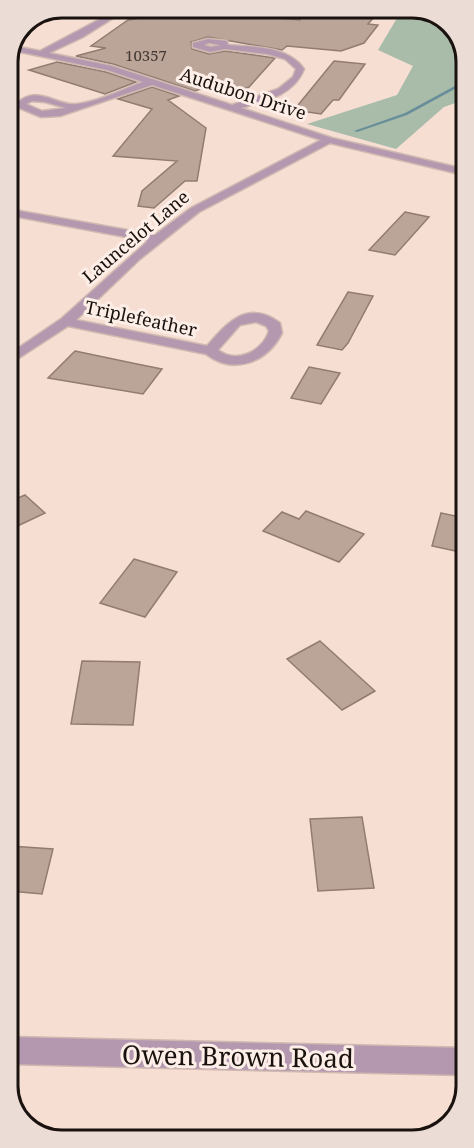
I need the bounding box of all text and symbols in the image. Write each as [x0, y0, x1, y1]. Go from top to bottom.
house number: 10357 [125, 45, 167, 65]
street label: Audubon Drive [177, 61, 309, 125]
street label: Launcelot Lane [77, 184, 194, 288]
street label: Triplefeather [83, 294, 200, 342]
street label: Owen Brown Road [122, 1036, 354, 1076]

